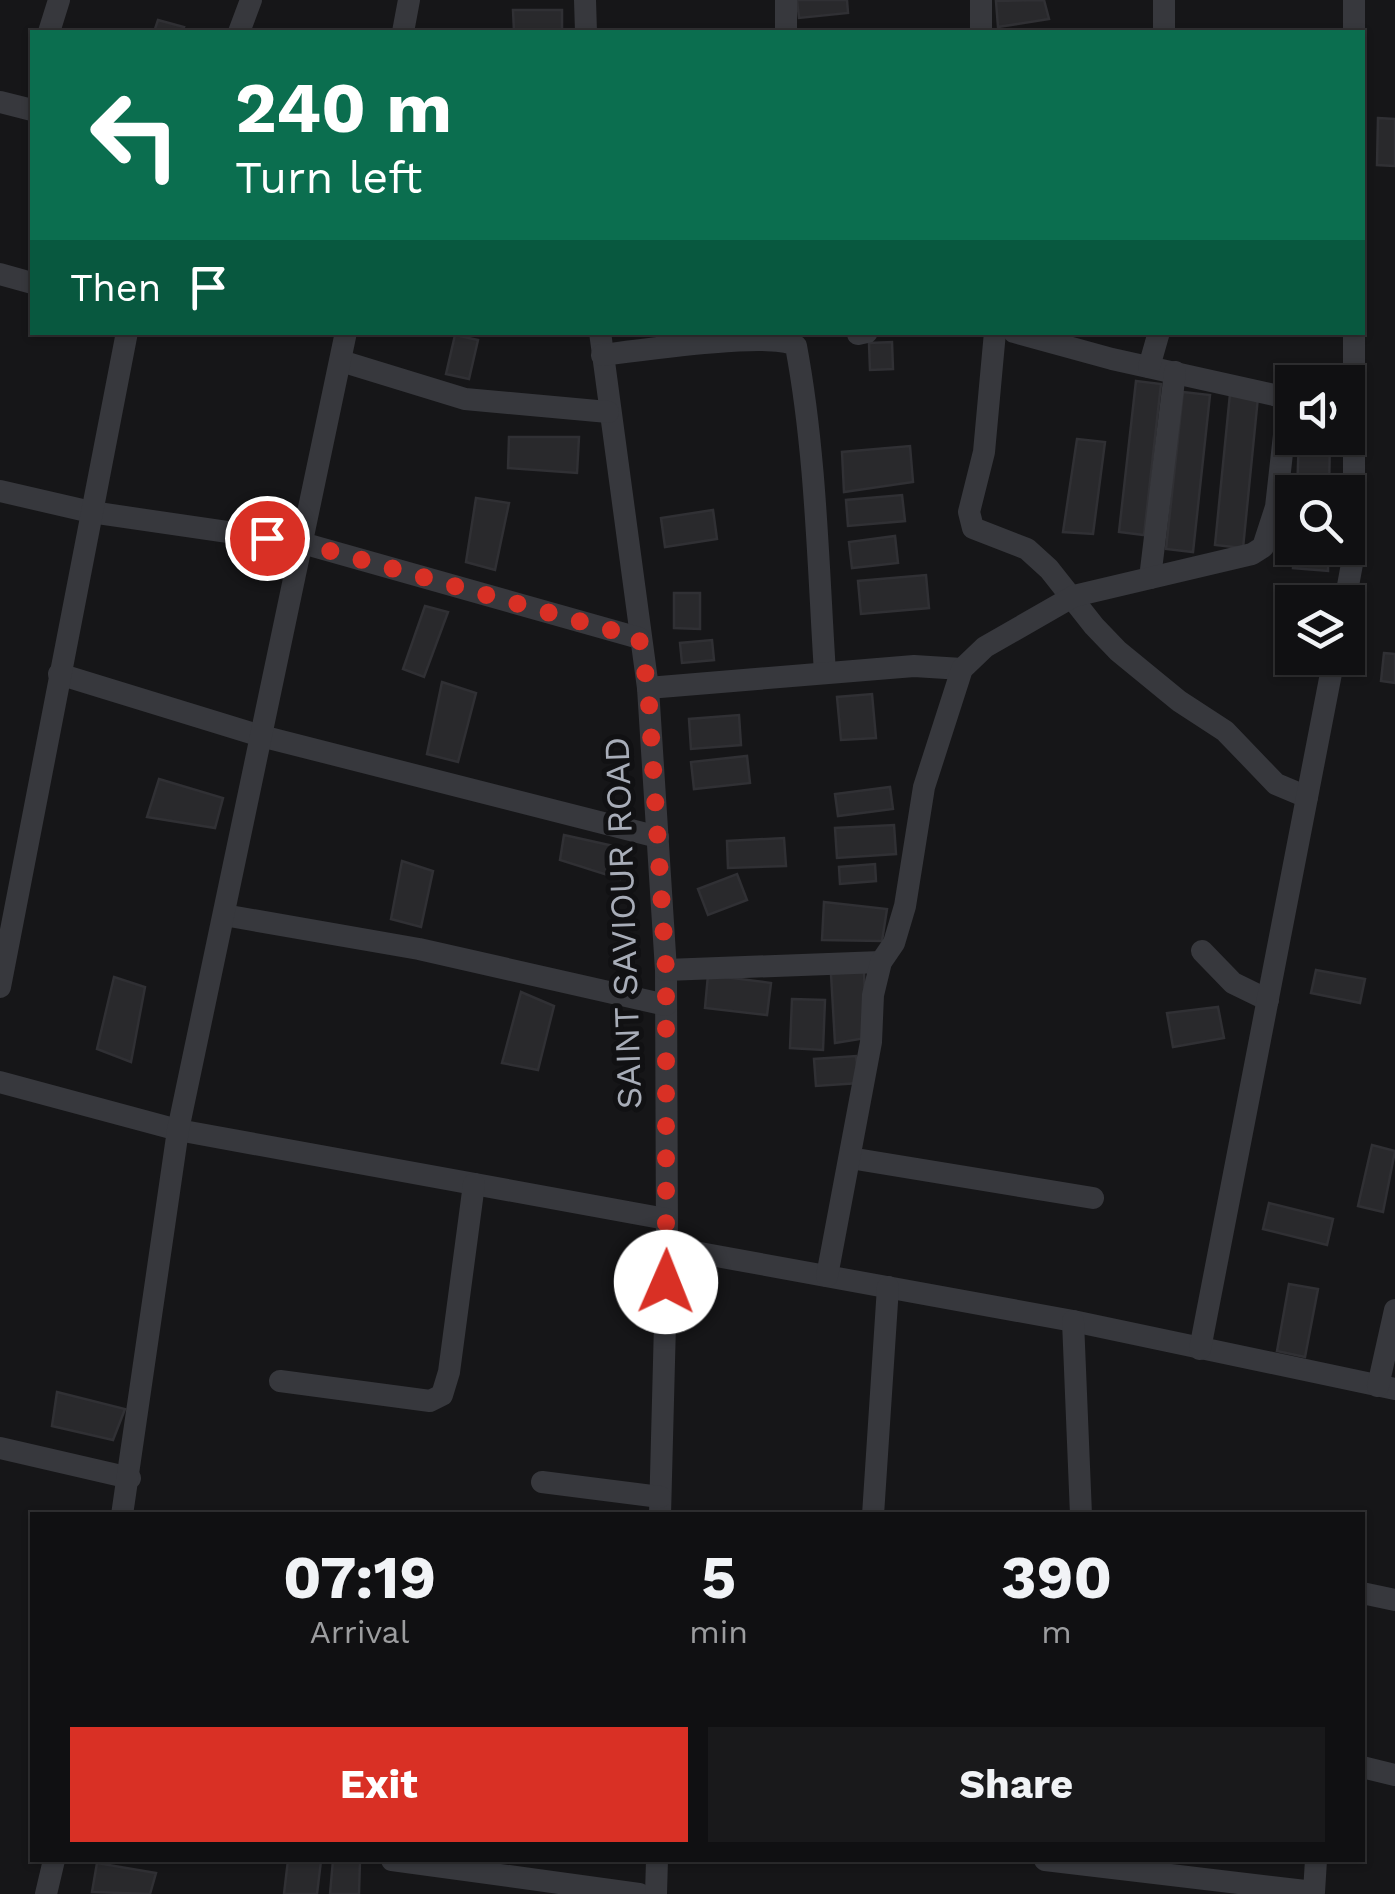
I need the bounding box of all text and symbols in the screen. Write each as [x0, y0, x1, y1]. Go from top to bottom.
text: 240 m [235, 67, 452, 149]
icon: left [70, 70, 200, 200]
text: Turn left [235, 151, 422, 204]
icon: arrive [181, 260, 236, 315]
text: Then [70, 266, 161, 310]
map controls [1275, 365, 1365, 675]
button: sound [1275, 365, 1365, 455]
button: search [1275, 475, 1365, 565]
pin [225, 496, 310, 581]
icon: arrive [240, 511, 295, 566]
button: layers [1275, 585, 1365, 675]
street label: SAINT SAVIOUR ROAD [596, 736, 650, 1110]
position arrow [614, 1230, 718, 1334]
text: 07:19 [283, 1542, 436, 1613]
text: 5 [701, 1542, 736, 1613]
text: 390 [1001, 1542, 1112, 1613]
text: Arrival [310, 1613, 410, 1651]
text: min [689, 1613, 748, 1651]
text: m [1041, 1613, 1072, 1651]
button: Exit [70, 1727, 688, 1842]
button: Share [708, 1727, 1325, 1842]

